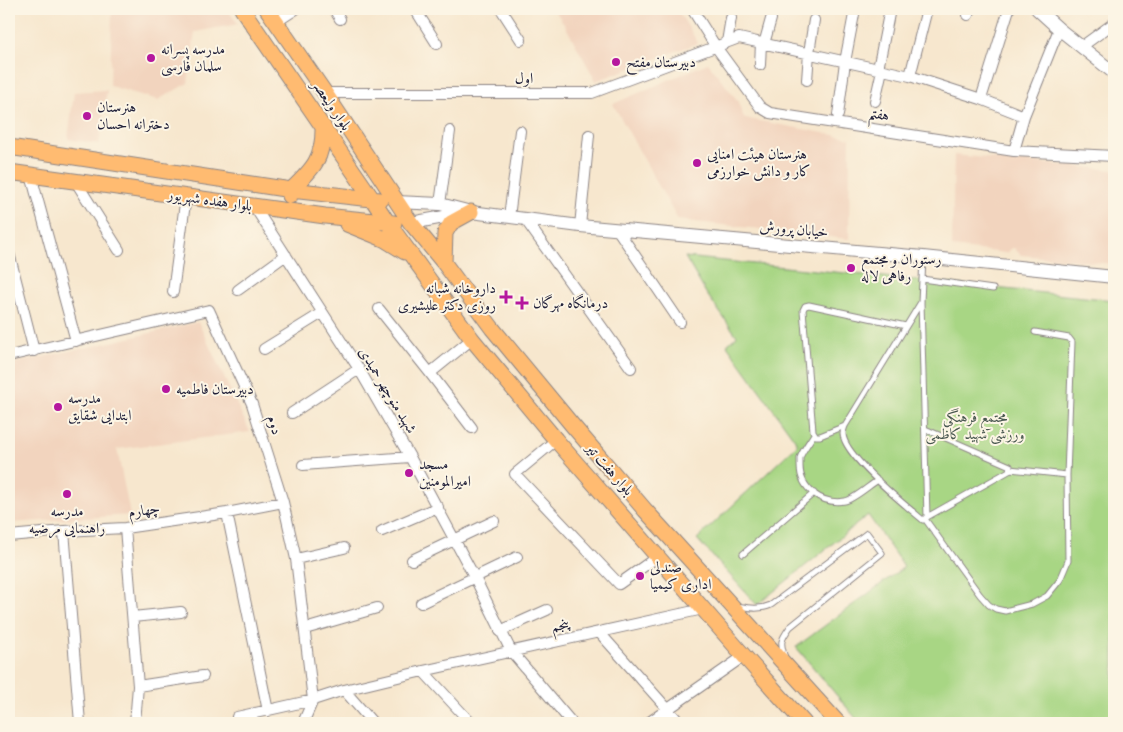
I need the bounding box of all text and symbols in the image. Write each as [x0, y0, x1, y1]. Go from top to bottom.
place label: مدرسه پسرانه سلمان فارسی [161, 40, 225, 77]
marker: مدرسه پسرانه سلمان فارسی [145, 52, 157, 64]
place label: دبیرستان مفتح [626, 53, 696, 76]
marker: دبیرستان مفتح [610, 56, 622, 68]
street label: اول [515, 69, 533, 88]
street label: بلوار ولیعصر [306, 74, 356, 135]
place label: هنرستان دخترانه احسان [97, 98, 170, 134]
street label: هفتم [866, 103, 891, 130]
marker: هنرستان دخترانه احسان [81, 110, 93, 122]
place label: هنرستان هیئت امنایی کار و دانش خوارزمی [707, 145, 811, 181]
marker: هنرستان هیئت امنایی کار و دانش خوارزمی [691, 157, 703, 169]
street label: بلوار هفده شهریور [164, 185, 254, 216]
street label: خیابان پرورش [759, 217, 829, 242]
place label: رستوران و مجتمع رفاهی لاله [861, 250, 942, 286]
marker: رستوران و مجتمع رفاهی لاله [845, 262, 857, 274]
place label: داروخانه شبانه روزی دکتر علیشیری [398, 279, 496, 315]
marker: داروخانه شبانه روزی دکتر علیشیری [500, 291, 512, 303]
place label: درمانگاه مهرگان [533, 293, 608, 313]
marker: درمانگاه مهرگان [515, 296, 529, 310]
street label: شهبد منوچهر حمیدی [354, 343, 421, 437]
place label: دبیرستان فاطمیه [176, 380, 254, 399]
marker: دبیرستان فاطمیه [160, 383, 172, 395]
place label: مدرسه ابتدایی شقایق [68, 389, 132, 425]
marker: مدرسه ابتدایی شقایق [52, 401, 64, 413]
park label: مجتمع فرهنگی ورزشی شهید کاظمی [925, 408, 1025, 445]
street label: دوم [260, 413, 286, 438]
street label: بلوار هفت تیر [580, 438, 638, 500]
place label: مسجد امیرالمومنین [419, 455, 471, 491]
marker: مسجد امیرالمومنین [403, 467, 415, 479]
marker: مدرسه راهنمایی مرضیه [61, 488, 73, 500]
street label: چهارم [127, 499, 162, 525]
place label: مدرسه راهنمایی مرضیه [29, 502, 105, 539]
place label: صندلی اداری کیمیا [650, 558, 711, 594]
marker: صندلی اداری کیمیا [634, 570, 646, 582]
street label: پنجم [549, 614, 573, 641]

